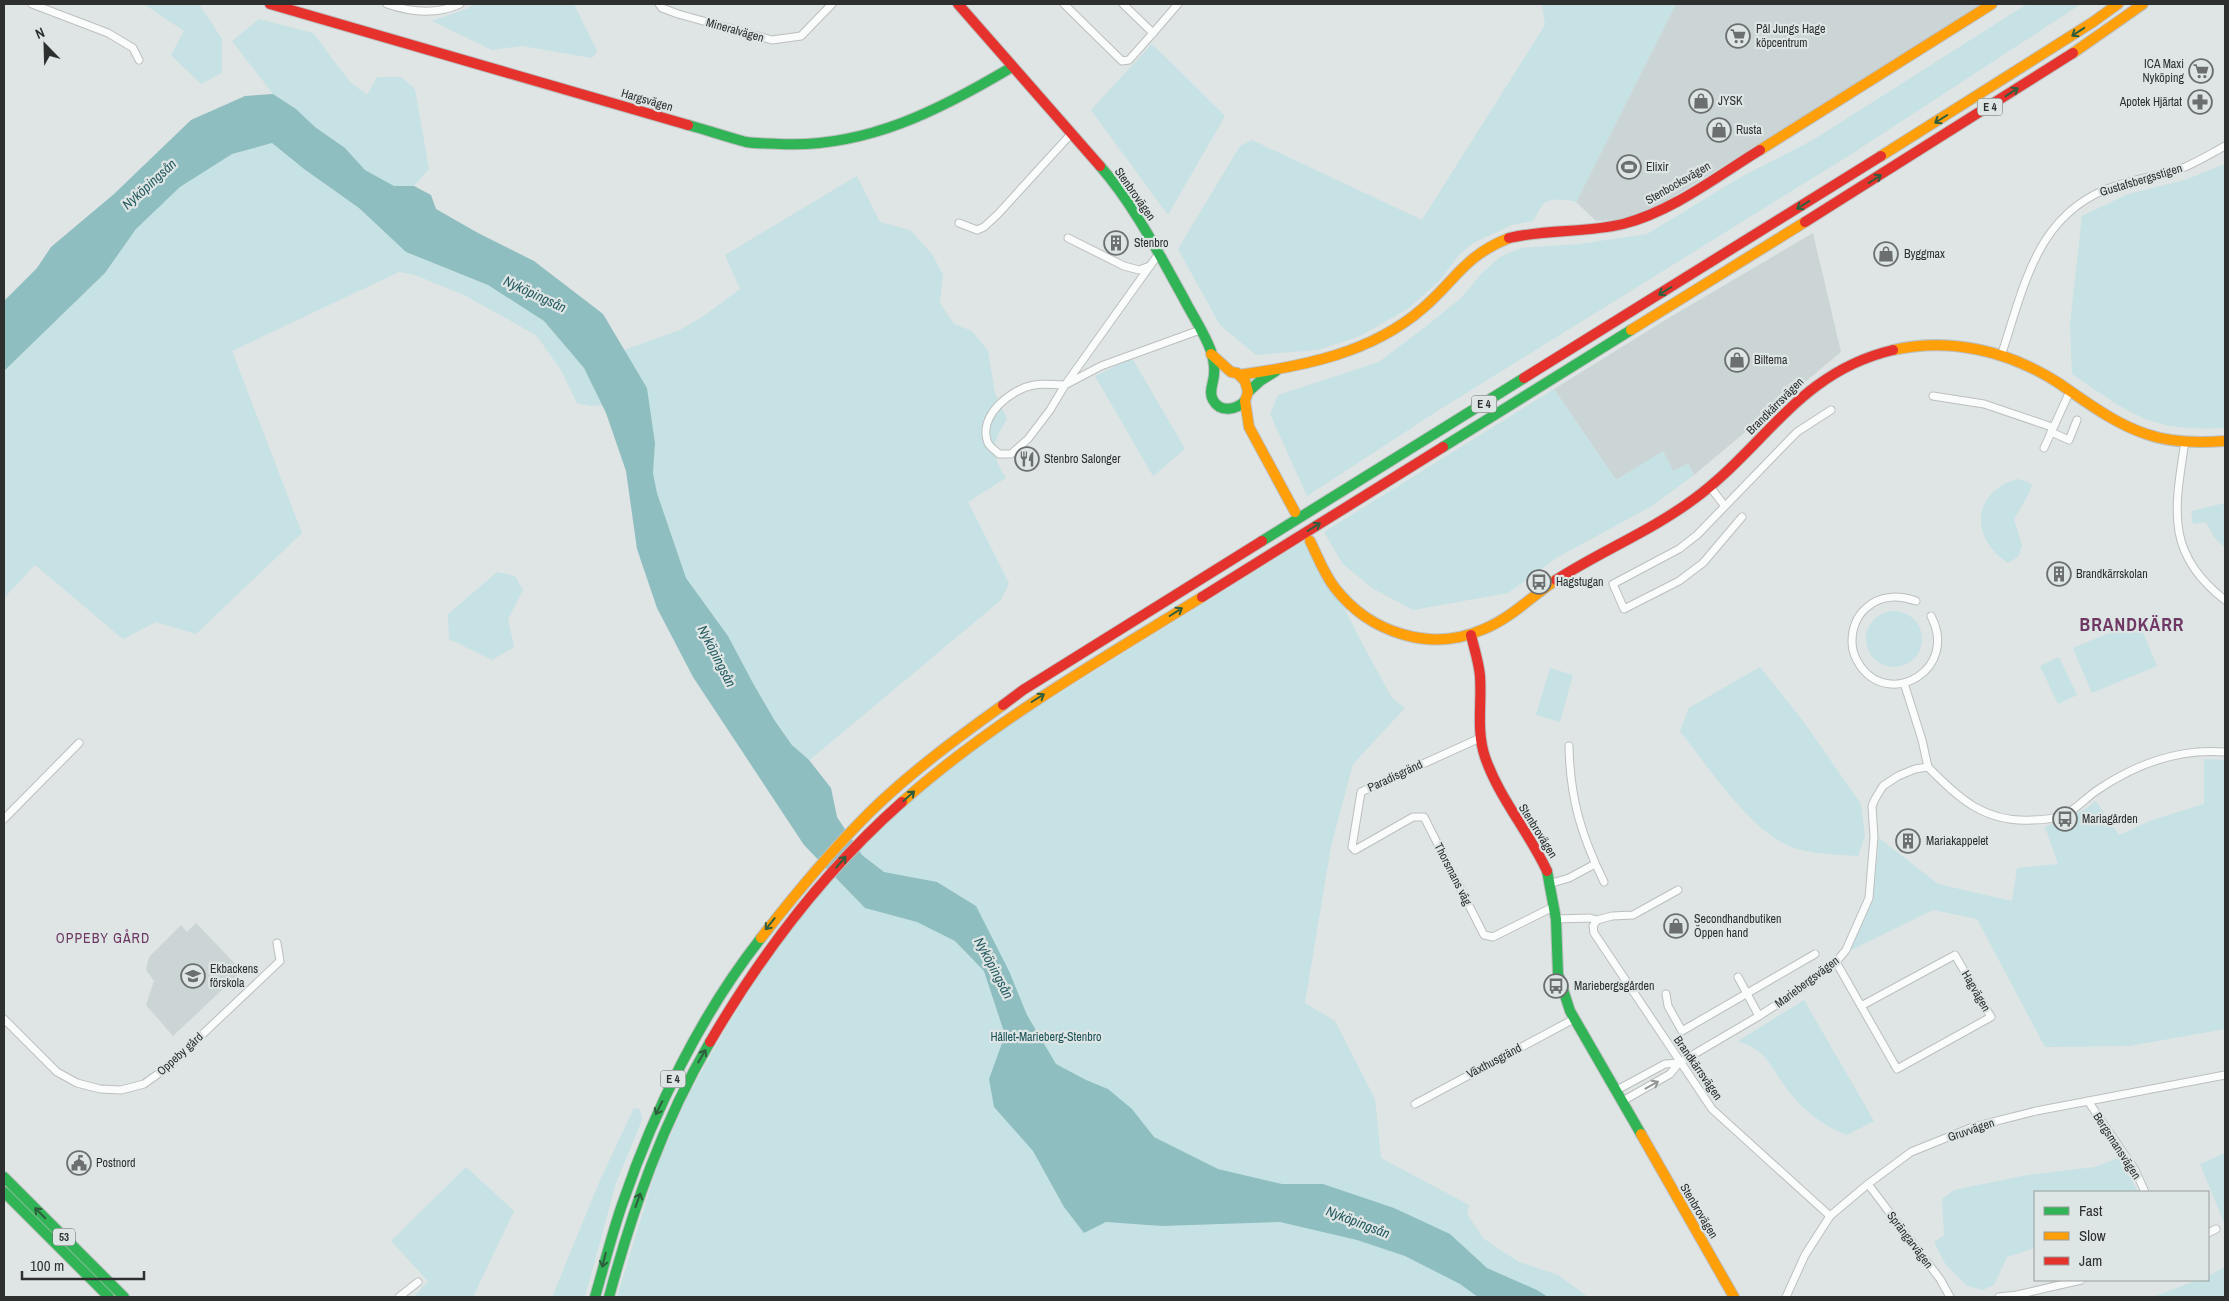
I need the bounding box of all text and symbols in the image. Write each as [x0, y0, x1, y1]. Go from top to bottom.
street label: Mineralvägen [704, 14, 766, 46]
north arrow [20, 20, 70, 70]
place label: Pål Jungs Hage köpcentrum [1756, 21, 1825, 51]
text: N [33, 23, 47, 43]
supermarket icon: Pål Jungs Hage köpcentrum [1725, 23, 1751, 49]
one-way arrow [2071, 27, 2085, 37]
place label: ICA Maxi Nyköping [2142, 56, 2185, 86]
supermarket icon: ICA Maxi Nyköping [2188, 58, 2214, 84]
street label: Hargsvägen [619, 85, 675, 115]
one-way arrow [2005, 87, 2019, 97]
shop icon: JYSK [1688, 88, 1714, 114]
pharmacy icon: Apotek Hjärtat [2187, 89, 2213, 115]
place label: JYSK [1718, 93, 1743, 109]
place label: Apotek Hjärtat [2119, 94, 2182, 110]
road number: E 4 [1978, 98, 2002, 115]
one-way arrow [1934, 115, 1948, 125]
shop icon: Rusta [1706, 117, 1732, 143]
place label: Rusta [1736, 122, 1762, 138]
sports icon: Elixir [1616, 154, 1642, 180]
water label: Nyköpingsån [118, 155, 180, 213]
street label: Stenbocksvägen [1642, 158, 1714, 208]
place label: Elixir [1646, 159, 1669, 175]
street label: Gustafsbergsstigen [2098, 160, 2184, 200]
street label: Stenbrovägen [1111, 164, 1159, 224]
one-way arrow [1867, 173, 1881, 183]
one-way arrow [1796, 201, 1810, 211]
building icon: Stenbro [1103, 230, 1129, 256]
place label: Stenbro [1134, 235, 1168, 251]
shop icon: Byggmax [1873, 241, 1899, 267]
place label: Byggmax [1904, 246, 1945, 262]
water label: Nyköpingsån [501, 272, 569, 316]
one-way arrow [1658, 286, 1672, 297]
shop icon: Biltema [1724, 347, 1750, 373]
place label: Biltema [1754, 352, 1788, 368]
street label: Brandkärrsvägen [1743, 374, 1807, 438]
road number: E 4 [1472, 396, 1496, 412]
restaurant icon: Stenbro Salonger [1014, 446, 1040, 472]
place label: Stenbro Salonger [1044, 451, 1121, 467]
one-way arrow [1307, 521, 1321, 531]
building icon: Brandkärrskolan [2046, 561, 2072, 587]
place label: Brandkärrskolan [2076, 566, 2148, 582]
bus stop icon: Hagstugan [1526, 569, 1552, 595]
place label: Hagstugan [1556, 574, 1604, 590]
one-way arrow [1169, 607, 1183, 618]
district label: BRANDKÄRR [2080, 612, 2184, 637]
water label: Nyköpingsån [694, 622, 740, 690]
one-way arrow [1031, 693, 1045, 703]
street label: Paradisgränd [1365, 756, 1425, 796]
one-way arrow [902, 790, 915, 802]
street label: Stenbrovägen [1515, 801, 1561, 861]
bus stop icon: Mariagården [2052, 806, 2078, 832]
place label: Mariagården [2082, 811, 2138, 827]
building icon: Mariakappelet [1895, 828, 1921, 854]
place label: Mariakappelet [1926, 833, 1989, 849]
street label: Thorsmans väg [1430, 840, 1476, 908]
one-way arrow [835, 855, 847, 868]
place label: Secondhandbutiken Öppen hand [1694, 911, 1782, 941]
shop icon: Secondhandbutiken Öppen hand [1663, 913, 1689, 939]
one-way arrow [764, 917, 775, 930]
district label: OPPEBY GÅRD [56, 929, 150, 947]
water label: Nyköpingsån [970, 934, 1018, 1002]
street label: Mariebergsvägen [1772, 953, 1842, 1011]
place label: Ekbackens förskola [210, 961, 258, 991]
school or university icon: Ekbackens förskola [180, 963, 206, 989]
street label: Hagvägen [1958, 968, 1994, 1014]
bus stop icon: Mariebergsgården [1543, 973, 1569, 999]
place label: Mariebergsgården [1574, 978, 1654, 994]
street label: Oppeby gård [154, 1029, 206, 1079]
park label: Hållet-Marieberg-Stenbro [990, 1029, 1102, 1045]
street label: Brandkärrsvägen [1670, 1033, 1726, 1103]
street label: Växthusgränd [1464, 1040, 1524, 1082]
one-way arrow [697, 1048, 707, 1063]
road number: E 4 [660, 1070, 686, 1088]
one-way arrow [1644, 1079, 1659, 1089]
one-way arrow [654, 1100, 663, 1115]
street label: Bergsmansvägen [2089, 1110, 2145, 1182]
street label: Gruvvägen [1946, 1115, 1996, 1145]
public building icon: Postnord [66, 1150, 92, 1176]
place label: Postnord [96, 1155, 135, 1171]
street label: Stenbrovägen [1676, 1181, 1722, 1241]
legend [2034, 1191, 2209, 1281]
one-way arrow [634, 1193, 643, 1208]
text: Fast [2079, 1200, 2103, 1221]
water label: Nyköpingsån [1323, 1202, 1393, 1242]
one-way arrow [34, 1207, 46, 1220]
street label: Sprängarvägen [1883, 1208, 1937, 1272]
text: Slow [2079, 1225, 2106, 1246]
road number: 53 [53, 1228, 75, 1246]
scale bar [22, 1248, 145, 1280]
text: Jam [2079, 1250, 2102, 1271]
one-way arrow [599, 1252, 608, 1268]
text: 100 m [30, 1255, 64, 1276]

